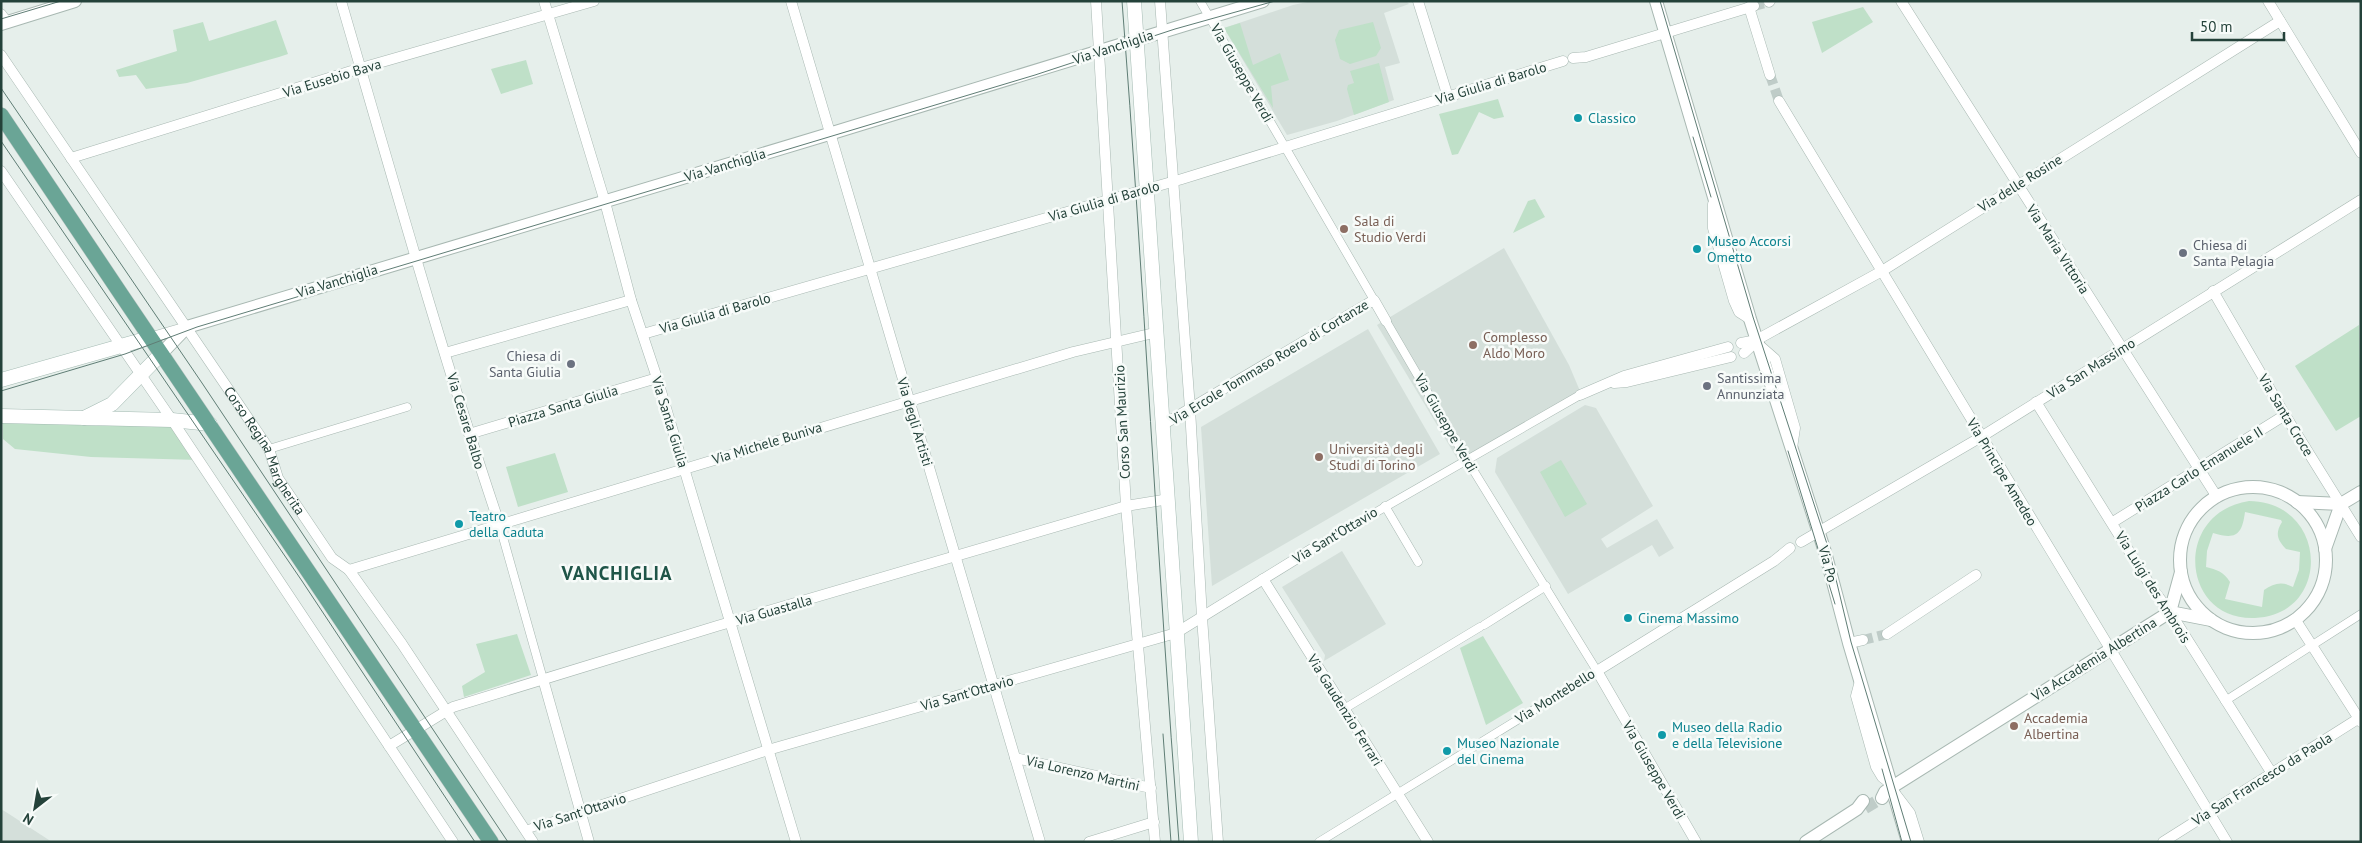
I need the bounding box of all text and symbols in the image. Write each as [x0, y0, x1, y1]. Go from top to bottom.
scale bar [2192, 10, 2284, 42]
text: 50 m [2200, 17, 2233, 36]
street label: Via Giuseppe Verdi [1206, 20, 1278, 126]
street label: Via Vanchiglia [1069, 25, 1156, 69]
street label: Via Eusebio Bava [280, 54, 383, 102]
street label: Via Giulia di Barolo [1433, 58, 1549, 109]
place label: Classico [1588, 109, 1636, 127]
marker: Classico [1572, 112, 1584, 124]
street label: Via Vanchiglia [681, 144, 768, 186]
street label: Via delle Rosine [1974, 150, 2065, 217]
street label: Via Giulia di Barolo [1045, 177, 1162, 226]
street label: Via Maria Vittoria [2022, 200, 2094, 297]
place label: Sala di Studio Verdi [1354, 212, 1426, 246]
marker: Sala di Studio Verdi [1338, 223, 1350, 235]
place label: Museo Accorsi Ometto [1707, 232, 1791, 266]
place label: Chiesa di Santa Pelagia [2193, 236, 2274, 270]
marker: Museo Accorsi Ometto [1691, 243, 1703, 255]
marker: Chiesa di Santa Pelagia [2177, 247, 2189, 259]
street label: Via Vanchiglia [293, 260, 380, 302]
street label: Via Giulia di Barolo [656, 289, 773, 338]
street label: Via Ercole Tommaso Roero di Cortanze [1165, 295, 1372, 429]
place label: Complesso Aldo Moro [1483, 328, 1547, 362]
street label: Via San Massimo [2043, 334, 2138, 403]
marker: Complesso Aldo Moro [1467, 339, 1479, 351]
place label: Chiesa di Santa Giulia [489, 347, 561, 381]
marker: Chiesa di Santa Giulia [565, 358, 577, 370]
street label: Corso San Maurizio [1110, 364, 1134, 480]
place label: Santissima Annunziata [1717, 369, 1784, 403]
street label: Via Cesare Balbo [443, 370, 489, 471]
street label: Via Giuseppe Verdi [1410, 370, 1482, 476]
street label: Via Santa Croce [2254, 370, 2318, 459]
street label: Via Santa Giulia [647, 373, 692, 470]
street label: Via degli Artisti [893, 375, 937, 469]
marker: Santissima Annunziata [1701, 380, 1713, 392]
street label: Piazza Santa Giulia [506, 381, 620, 431]
street label: Corso Regina Margherita [220, 383, 309, 518]
street label: Via Principe Amedeo [1962, 414, 2041, 529]
street label: Via Michele Buniva [709, 418, 824, 469]
street label: Piazza Carlo Emanuele II [2132, 422, 2266, 516]
place label: Università degli Studi di Torino [1329, 440, 1423, 474]
marker: Università degli Studi di Torino [1313, 451, 1325, 463]
street label: Via Sant'Ottavio [1288, 503, 1381, 568]
place label: Teatro della Caduta [469, 507, 544, 541]
marker: Teatro della Caduta [453, 518, 465, 530]
street label: Via Luigi des Ambrois [2111, 527, 2195, 646]
street label: Via Po [1814, 543, 1842, 584]
district label: VANCHIGLIA [561, 561, 672, 585]
street label: Via Guastalla [733, 591, 814, 630]
place label: Cinema Massimo [1638, 609, 1739, 627]
marker: Cinema Massimo [1622, 612, 1634, 624]
street label: Via Accademia Albertina [2027, 613, 2160, 705]
street label: Via Gaudenzio Ferrari [1303, 650, 1387, 769]
street label: Via Montebello [1511, 664, 1598, 728]
street label: Via Sant'Ottavio [918, 671, 1015, 715]
place label: Accademia Albertina [2024, 709, 2088, 743]
street label: Via Giuseppe Verdi [1618, 717, 1690, 823]
place label: Museo della Radio e della Televisione [1672, 718, 1782, 752]
marker: Accademia Albertina [2008, 720, 2020, 732]
street label: Via San Francesco da Paola [2188, 728, 2336, 830]
marker: Museo della Radio e della Televisione [1656, 729, 1668, 741]
place label: Museo Nazionale del Cinema [1457, 734, 1559, 768]
marker: Museo Nazionale del Cinema [1441, 745, 1453, 757]
street label: Via Lorenzo Martini [1023, 751, 1142, 795]
north arrow [10, 783, 60, 833]
street label: Via Sant'Ottavio [531, 789, 628, 836]
text: N [20, 809, 37, 829]

